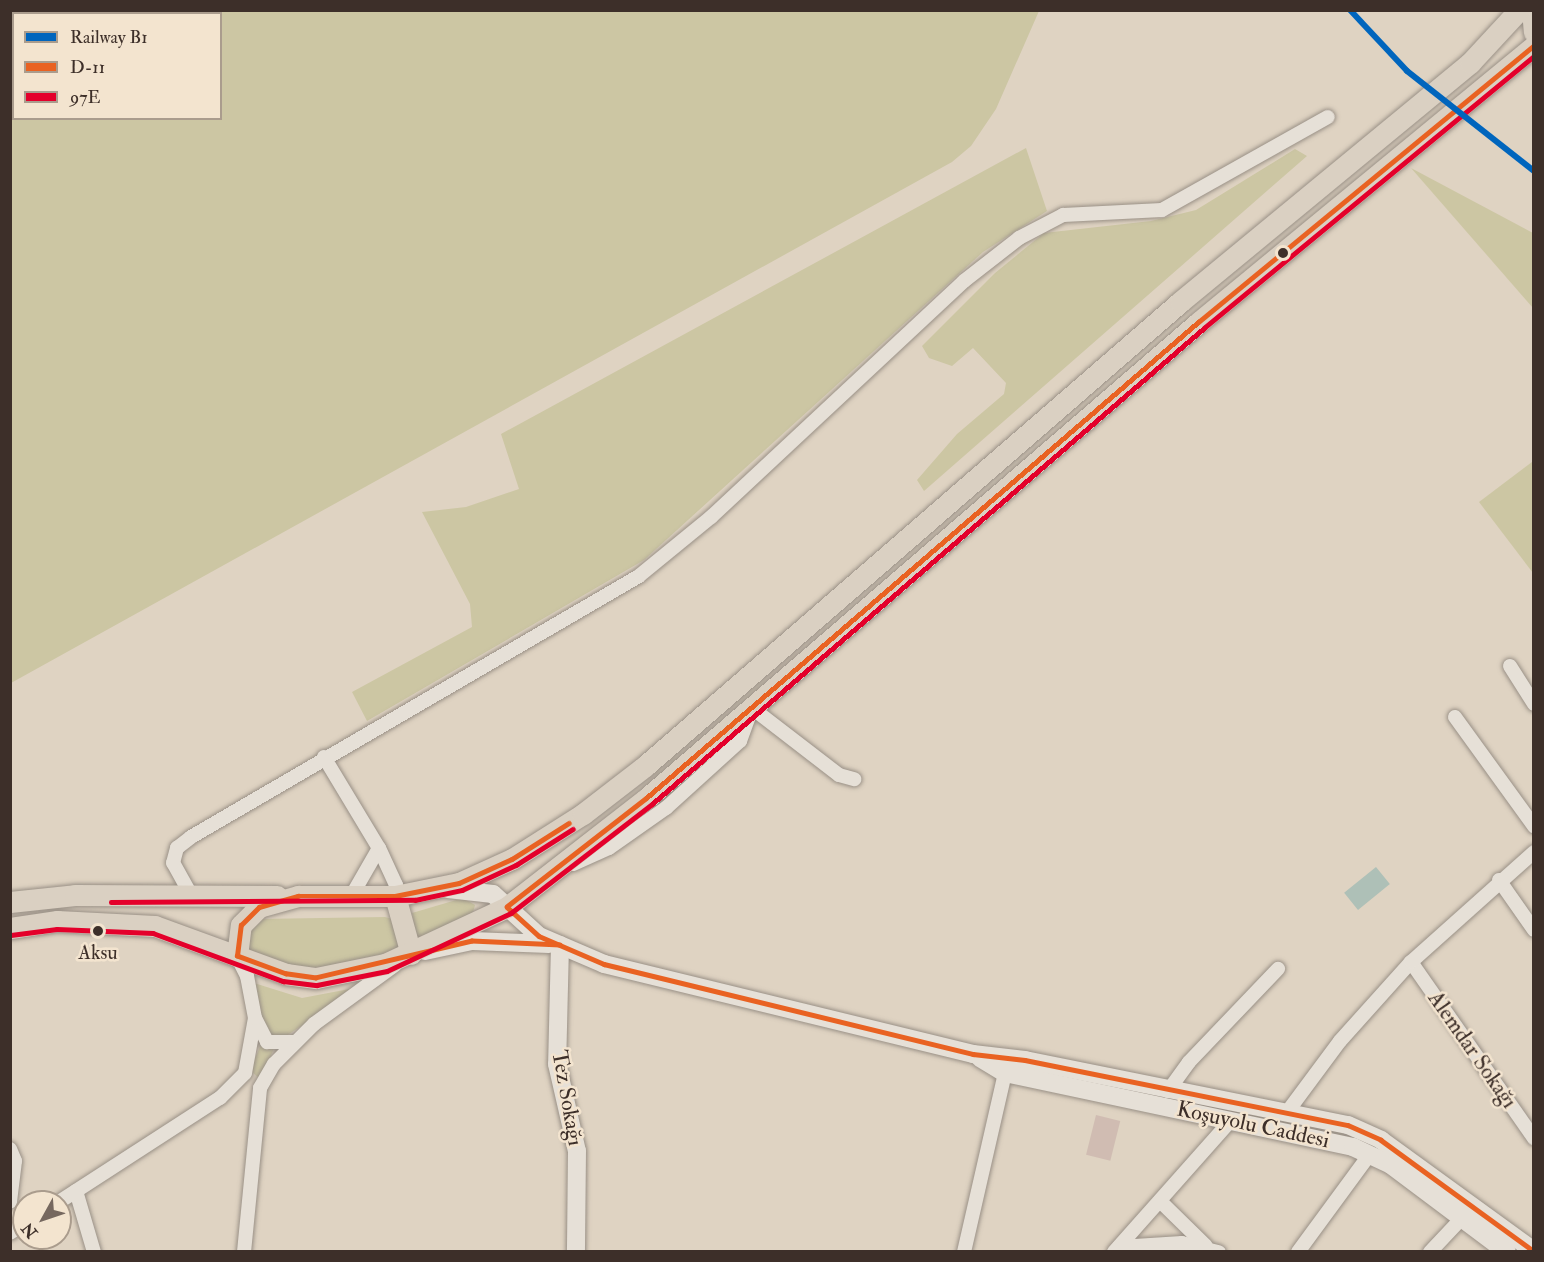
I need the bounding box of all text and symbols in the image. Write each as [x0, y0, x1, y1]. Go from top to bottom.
legend [12, 12, 222, 120]
text: Railway B1 [70, 26, 148, 49]
text: D-11 [70, 56, 105, 79]
text: 97E [70, 86, 100, 109]
unlabelled marker [1277, 247, 1289, 259]
marker: Aksu [92, 925, 104, 937]
place label: Aksu [78, 940, 118, 964]
street label: Alemdar Sokağı [1422, 986, 1522, 1114]
street label: Tez Sokağı [546, 1048, 588, 1148]
street label: Koşuyolu Caddesi [1174, 1096, 1332, 1154]
north arrow [12, 1190, 72, 1250]
text: N [17, 1218, 42, 1242]

